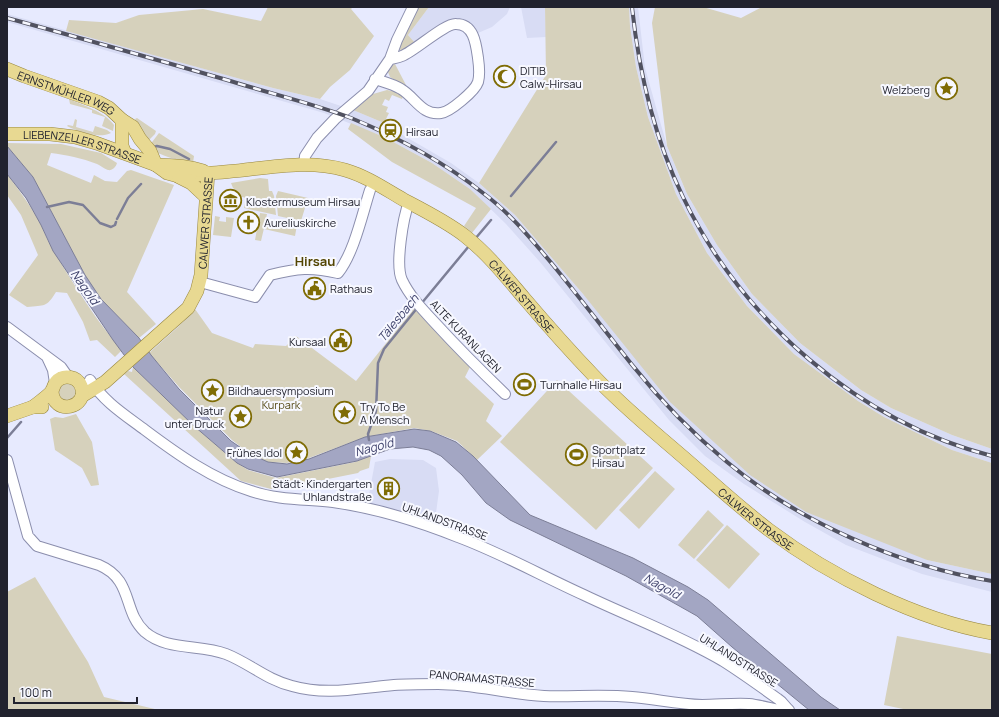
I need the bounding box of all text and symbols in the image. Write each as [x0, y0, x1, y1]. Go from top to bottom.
mosque icon: DITIB Calw-Hirsau [492, 63, 518, 89]
place label: DITIB Calw-Hirsau [520, 63, 582, 91]
street label: ERNSTMÜHLER WEG [15, 67, 119, 118]
place icon: Welzberg [933, 76, 959, 102]
place label: Welzberg [882, 82, 930, 97]
station icon: Hirsau [378, 118, 404, 144]
place label: Hirsau [406, 124, 438, 139]
street label: LIEBENZELLER STRASSE [23, 127, 144, 167]
street label: CALWER STRASSE [194, 176, 215, 269]
museum icon: Klostermuseum Hirsau [218, 188, 244, 214]
place label: Klostermuseum Hirsau [246, 194, 360, 209]
church icon: Aureliuskirche [235, 209, 261, 235]
place label: Aureliuskirche [264, 215, 337, 230]
district label: Hirsau [295, 252, 335, 270]
street label: CALWER STRASSE [486, 256, 558, 335]
water label: Nagold [67, 266, 104, 309]
public building icon: Rathaus [301, 275, 327, 301]
place label: Rathaus [330, 281, 373, 296]
water label: Tälesbach [374, 290, 423, 345]
street label: ALTE KURANLAGEN [427, 296, 505, 376]
public building icon: Kursaal [328, 328, 354, 354]
place label: Kursaal [289, 334, 326, 349]
sports icon: Turnhalle Hirsau [511, 371, 537, 397]
place icon: Bildhauersymposium [199, 377, 225, 403]
place label: Turnhalle Hirsau [540, 377, 622, 392]
place label: Bildhauersymposium [228, 383, 334, 398]
park label: Kurpark [262, 397, 301, 412]
place icon: Try To Be A Mensch [331, 399, 357, 425]
place label: Try To Be A Mensch [360, 399, 410, 427]
place label: Natur unter Druck [165, 403, 225, 431]
place icon: Natur unter Druck [227, 403, 253, 429]
water label: Nagold [353, 433, 397, 460]
place icon: Frühes Idol [284, 439, 310, 465]
sports icon: Sportplatz Hirsau [564, 442, 590, 468]
place label: Sportplatz Hirsau [592, 442, 646, 470]
place label: Frühes Idol [227, 445, 282, 460]
place label: Städt: Kindergarten Uhlandstraße [272, 476, 373, 504]
building icon: Städt: Kindergarten Uhlandstraße [375, 476, 401, 502]
street label: CALWER STRASSE [715, 484, 797, 553]
street label: UHLANDSTRASSE [400, 499, 490, 543]
water label: Nagold [641, 569, 685, 604]
street label: UHLANDSTRASSE [697, 630, 781, 690]
street label: PANORAMASTRASSE [429, 666, 535, 690]
scale bar [14, 679, 137, 705]
text: 100 m [20, 684, 52, 701]

